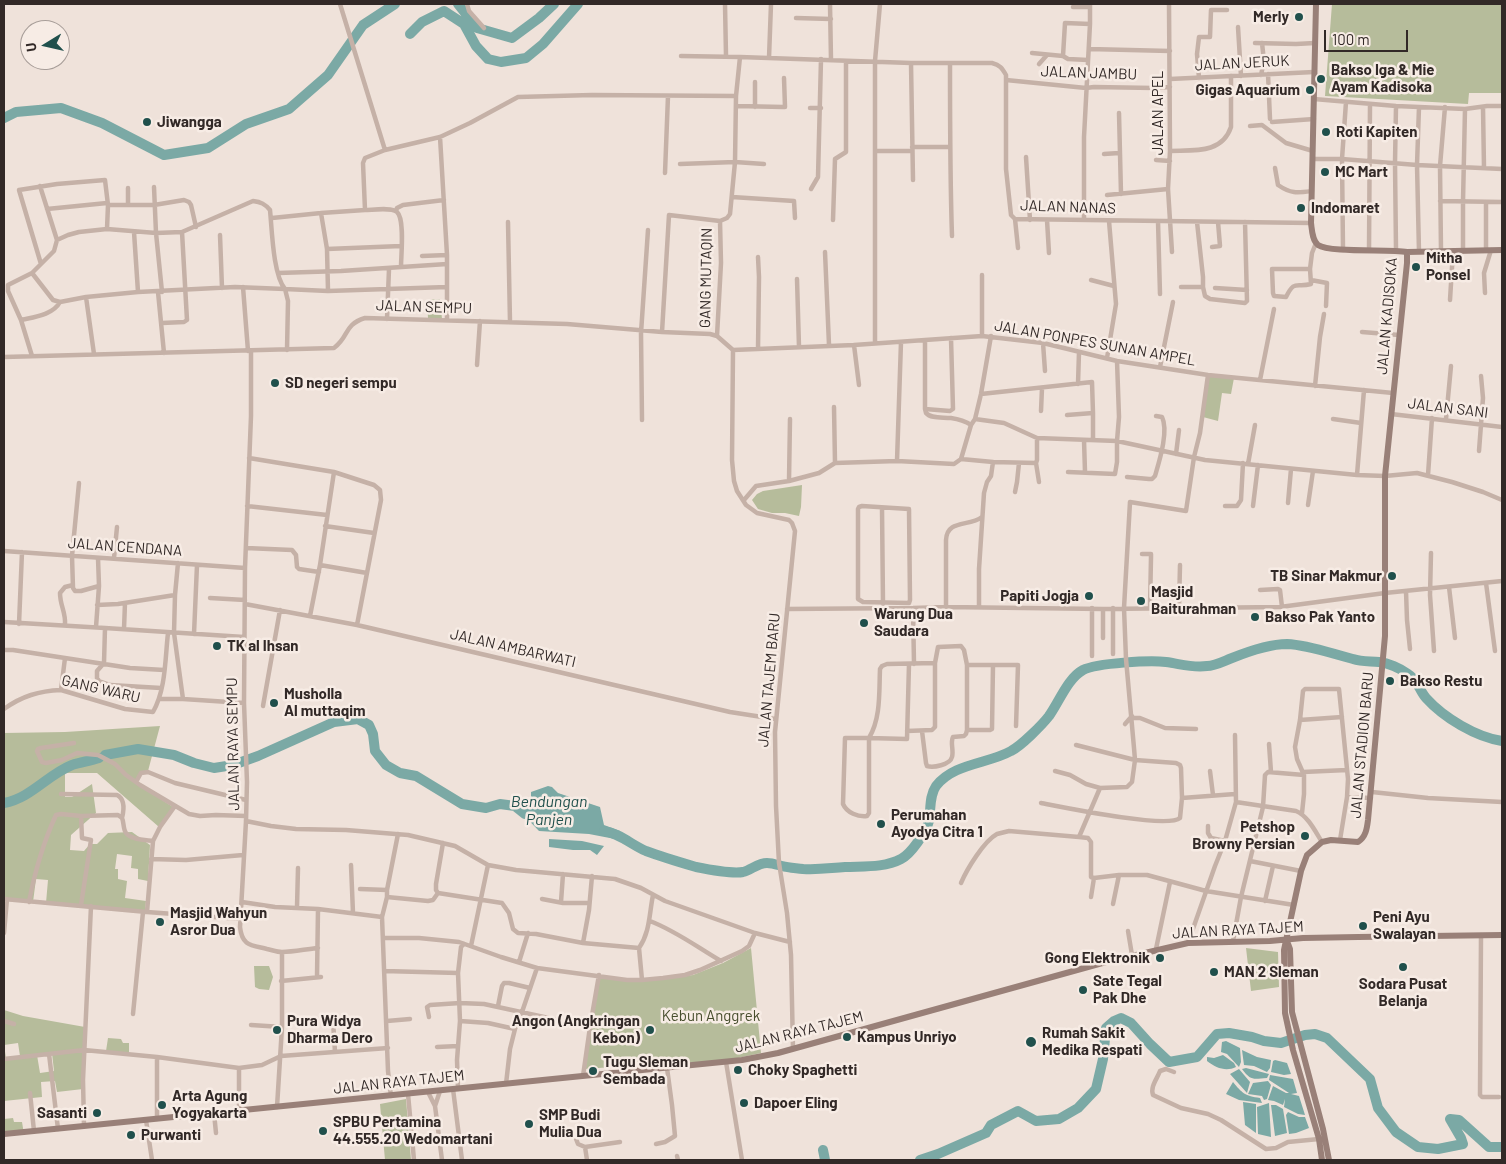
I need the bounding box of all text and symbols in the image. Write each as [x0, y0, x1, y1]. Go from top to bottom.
place label: Merly [1253, 8, 1289, 26]
marker: Merly [1293, 11, 1305, 23]
north arrow [20, 20, 70, 70]
scale bar [1326, 20, 1410, 52]
text: 100 m [1332, 30, 1370, 48]
text: U [22, 42, 40, 53]
street label: JALAN JERUK [1194, 52, 1290, 74]
place label: Bakso Iga & Mie Ayam Kadisoka [1331, 61, 1434, 96]
street label: JALAN JAMBU [1040, 62, 1138, 84]
street label: JALAN APEL [1149, 71, 1167, 155]
marker: Bakso Iga & Mie Ayam Kadisoka [1315, 73, 1327, 85]
place label: Gigas Aquarium [1196, 81, 1300, 99]
marker: Gigas Aquarium [1304, 84, 1316, 96]
place label: Jiwangga [157, 113, 222, 131]
marker: Jiwangga [141, 116, 153, 128]
place label: Roti Kapiten [1336, 123, 1417, 141]
marker: Roti Kapiten [1320, 126, 1332, 138]
place label: MC Mart [1335, 163, 1388, 181]
marker: MC Mart [1319, 166, 1331, 178]
street label: JALAN NANAS [1020, 196, 1116, 218]
place label: Indomaret [1311, 199, 1380, 217]
marker: Indomaret [1295, 202, 1307, 214]
street label: GANG MUTAQIN [696, 228, 716, 328]
place label: Mitha Ponsel [1426, 249, 1470, 284]
street label: JALAN KADISOKA [1373, 257, 1401, 375]
marker: Mitha Ponsel [1410, 261, 1422, 273]
street label: JALAN SEMPU [376, 296, 472, 318]
street label: JALAN PONPES SUNAN AMPEL [993, 316, 1197, 370]
place label: SD negeri sempu [285, 374, 397, 392]
marker: SD negeri sempu [269, 377, 281, 389]
street label: JALAN SANI [1407, 394, 1489, 422]
street label: JALAN CENDANA [67, 534, 183, 560]
place label: TB Sinar Makmur [1270, 567, 1382, 585]
marker: TB Sinar Makmur [1386, 570, 1398, 582]
place label: Masjid Baiturahman [1151, 583, 1236, 618]
place label: Papiti Jogja [1000, 587, 1079, 605]
marker: Papiti Jogja [1083, 590, 1095, 602]
marker: Masjid Baiturahman [1135, 595, 1147, 607]
place label: Warung Dua Saudara [874, 605, 953, 640]
place label: Bakso Pak Yanto [1265, 608, 1375, 626]
marker: Bakso Pak Yanto [1249, 611, 1261, 623]
street label: JALAN TAJEM BARU [754, 612, 784, 748]
marker: Warung Dua Saudara [858, 617, 870, 629]
street label: JALAN AMBARWATI [448, 625, 578, 671]
place label: TK al Ihsan [227, 637, 299, 655]
marker: TK al Ihsan [211, 640, 223, 652]
street label: GANG WARU [60, 671, 142, 707]
street label: JALAN STADION BARU [1347, 671, 1377, 819]
place label: Bakso Restu [1400, 672, 1482, 690]
marker: Bakso Restu [1384, 675, 1396, 687]
street label: JALAN RAYA SEMPU [223, 677, 243, 811]
place label: Musholla Al muttaqim [284, 685, 366, 720]
marker: Musholla Al muttaqim [268, 697, 280, 709]
water label: Bendungan Panjen [511, 792, 587, 830]
place label: Perumahan Ayodya Citra 1 [891, 806, 983, 841]
marker: Perumahan Ayodya Citra 1 [875, 818, 887, 830]
place label: Petshop Browny Persian [1192, 818, 1295, 853]
marker: Petshop Browny Persian [1299, 830, 1311, 842]
place label: Masjid Wahyun Asror Dua [170, 904, 267, 939]
place label: Peni Ayu Swalayan [1373, 908, 1436, 943]
marker: Masjid Wahyun Asror Dua [154, 916, 166, 928]
street label: JALAN RAYA TAJEM [1172, 918, 1304, 942]
marker: Peni Ayu Swalayan [1357, 920, 1369, 932]
place label: Gong Elektronik [1045, 949, 1150, 967]
marker: Gong Elektronik [1154, 952, 1166, 964]
marker: Sodara Pusat Belanja [1397, 961, 1409, 973]
place label: MAN 2 Sleman [1224, 963, 1319, 981]
marker: MAN 2 Sleman [1208, 966, 1220, 978]
place label: Sate Tegal Pak Dhe [1093, 972, 1162, 1007]
place label: Sodara Pusat Belanja [1359, 975, 1447, 1010]
marker: Sate Tegal Pak Dhe [1077, 984, 1089, 996]
park label: Kebun Anggrek [662, 1007, 760, 1025]
street label: JALAN RAYA TAJEM [733, 1007, 865, 1057]
place label: Pura Widya Dharma Dero [287, 1012, 373, 1047]
place label: Angon (Angkringan Kebon) [512, 1012, 640, 1047]
marker: Pura Widya Dharma Dero [271, 1024, 283, 1036]
marker: Angon (Angkringan Kebon) [644, 1024, 656, 1036]
place label: Rumah Sakit Medika Respati [1042, 1024, 1142, 1059]
place label: Kampus Unriyo [857, 1028, 957, 1046]
marker: Kampus Unriyo [841, 1031, 853, 1043]
marker: Rumah Sakit Medika Respati [1024, 1035, 1038, 1049]
place label: Tugu Sleman Sembada [603, 1053, 688, 1088]
place label: Choky Spaghetti [748, 1061, 857, 1079]
marker: Choky Spaghetti [732, 1064, 744, 1076]
marker: Tugu Sleman Sembada [587, 1065, 599, 1077]
street label: JALAN RAYA TAJEM [333, 1066, 465, 1098]
place label: Arta Agung Yogyakarta [172, 1087, 247, 1122]
place label: Dapoer Eling [754, 1094, 838, 1112]
marker: Dapoer Eling [738, 1097, 750, 1109]
marker: Arta Agung Yogyakarta [156, 1099, 168, 1111]
place label: Sasanti [37, 1104, 87, 1122]
place label: SMP Budi Mulia Dua [539, 1106, 602, 1141]
marker: Sasanti [91, 1107, 103, 1119]
place label: SPBU Pertamina 44.555.20 Wedomartani [333, 1113, 493, 1148]
marker: SMP Budi Mulia Dua [523, 1118, 535, 1130]
marker: SPBU Pertamina 44.555.20 Wedomartani [317, 1125, 329, 1137]
place label: Purwanti [141, 1126, 201, 1144]
marker: Purwanti [125, 1129, 137, 1141]

